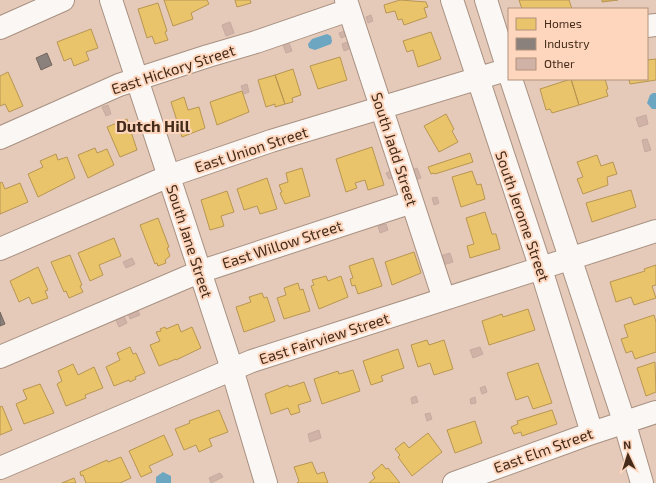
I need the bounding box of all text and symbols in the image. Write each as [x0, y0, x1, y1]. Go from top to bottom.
legend [508, 8, 648, 80]
text: Homes [544, 16, 582, 30]
text: Industry [544, 36, 590, 50]
street label: East Hickory Street [109, 40, 237, 97]
text: Other [544, 56, 575, 70]
street label: South Jadd Street [368, 90, 422, 208]
district label: Dutch Hill [116, 116, 191, 135]
street label: East Union Street [192, 122, 310, 176]
street label: South Jerome Street [492, 148, 554, 284]
street label: South Jane Street [163, 182, 217, 300]
street label: East Willow Street [220, 216, 345, 272]
street label: East Fairview Street [257, 308, 392, 368]
street label: East Elm Street [491, 424, 595, 476]
north arrow [608, 435, 648, 475]
text: N [623, 438, 632, 451]

